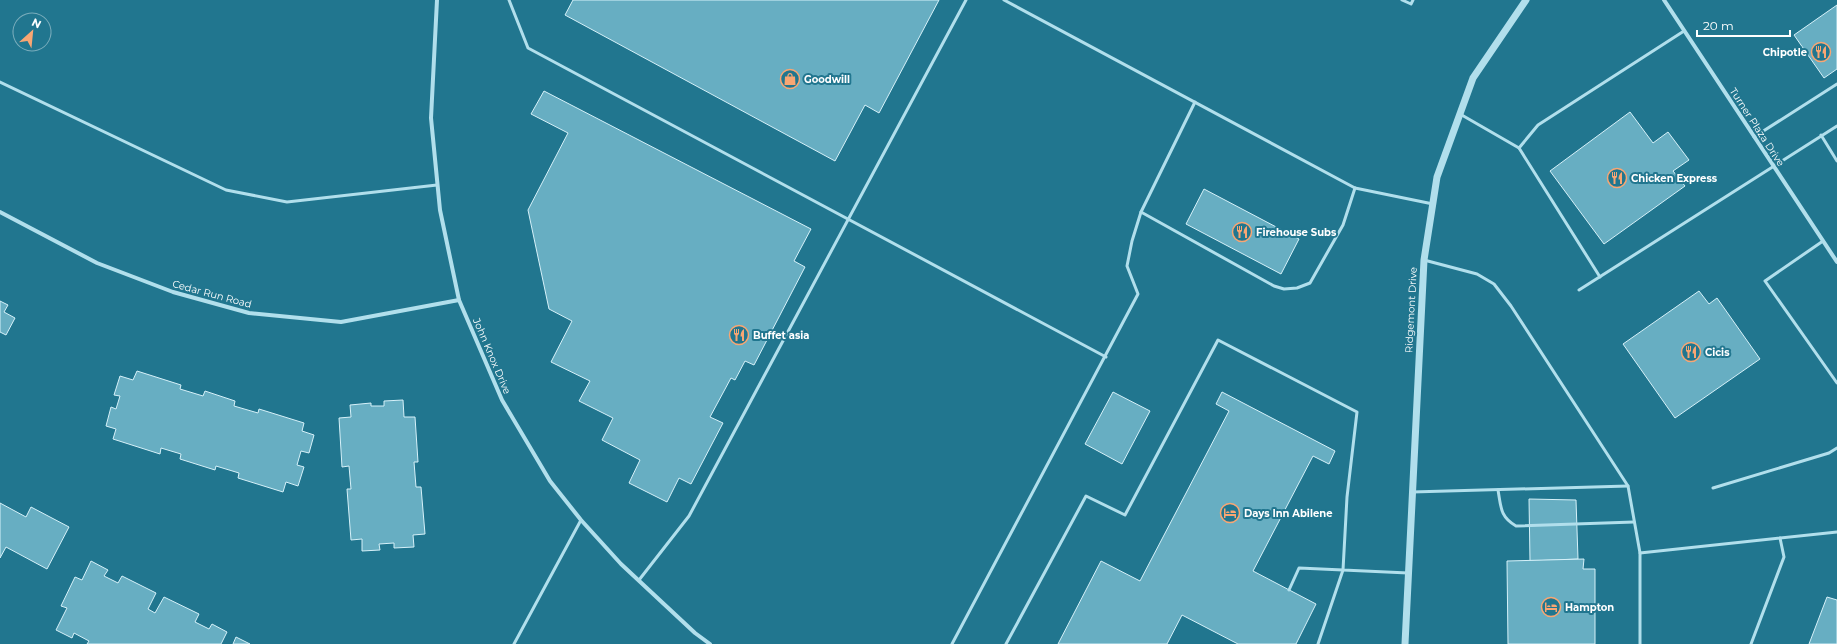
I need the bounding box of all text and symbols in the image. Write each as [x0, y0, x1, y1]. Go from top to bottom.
north arrow [12, 12, 52, 52]
scale bar [1697, 12, 1790, 38]
text: N [29, 15, 44, 31]
text: 20 m [1703, 18, 1734, 33]
restaurant icon: Chipotle [1810, 41, 1832, 63]
place label: Chipotle [1763, 46, 1807, 59]
shop icon: Goodwill [779, 68, 801, 90]
place label: Goodwill [804, 73, 850, 86]
street label: Turner Plaza Drive [1727, 85, 1787, 169]
restaurant icon: Chicken Express [1606, 167, 1628, 189]
place label: Chicken Express [1631, 172, 1718, 185]
restaurant icon: Firehouse Subs [1231, 221, 1253, 243]
place label: Firehouse Subs [1256, 226, 1337, 239]
street label: Ridgemont Drive [1402, 267, 1420, 353]
street label: Cedar Run Road [171, 277, 253, 311]
street label: John Knox Drive [470, 315, 514, 396]
restaurant icon: Buffet asia [728, 324, 750, 346]
place label: Buffet asia [753, 329, 809, 342]
restaurant icon: Cicis [1680, 341, 1702, 363]
place label: Cicis [1705, 346, 1730, 359]
hotel icon: Days Inn Abilene [1219, 502, 1241, 524]
place label: Days Inn Abilene [1244, 507, 1332, 520]
hotel icon: Hampton [1540, 596, 1562, 618]
place label: Hampton [1565, 601, 1614, 614]

